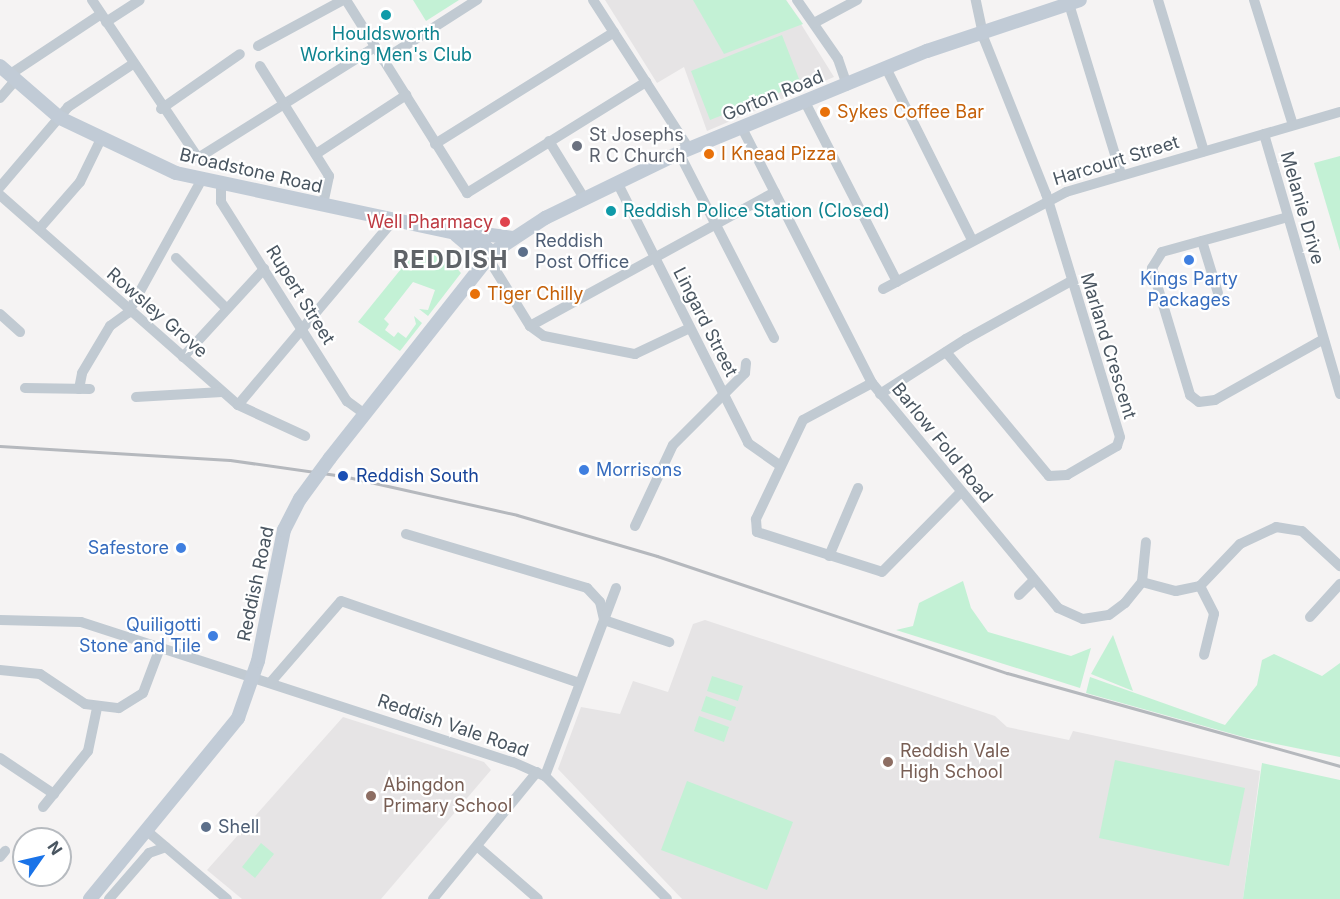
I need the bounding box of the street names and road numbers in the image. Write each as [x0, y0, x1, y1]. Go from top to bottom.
street label: Gorton Road [719, 66, 827, 126]
street label: Harcourt Street [1050, 132, 1182, 190]
street label: Broadstone Road [177, 144, 325, 198]
street label: Melanie Drive [1276, 149, 1328, 267]
street label: Rupert Street [261, 242, 339, 348]
street label: Rowsley Grove [102, 263, 212, 363]
street label: Lingard Street [668, 264, 742, 380]
street label: Marland Crescent [1076, 270, 1140, 422]
street label: Barlow Fold Road [887, 379, 997, 507]
street label: Reddish Road [233, 525, 279, 643]
street label: Reddish Vale Road [375, 690, 531, 762]

